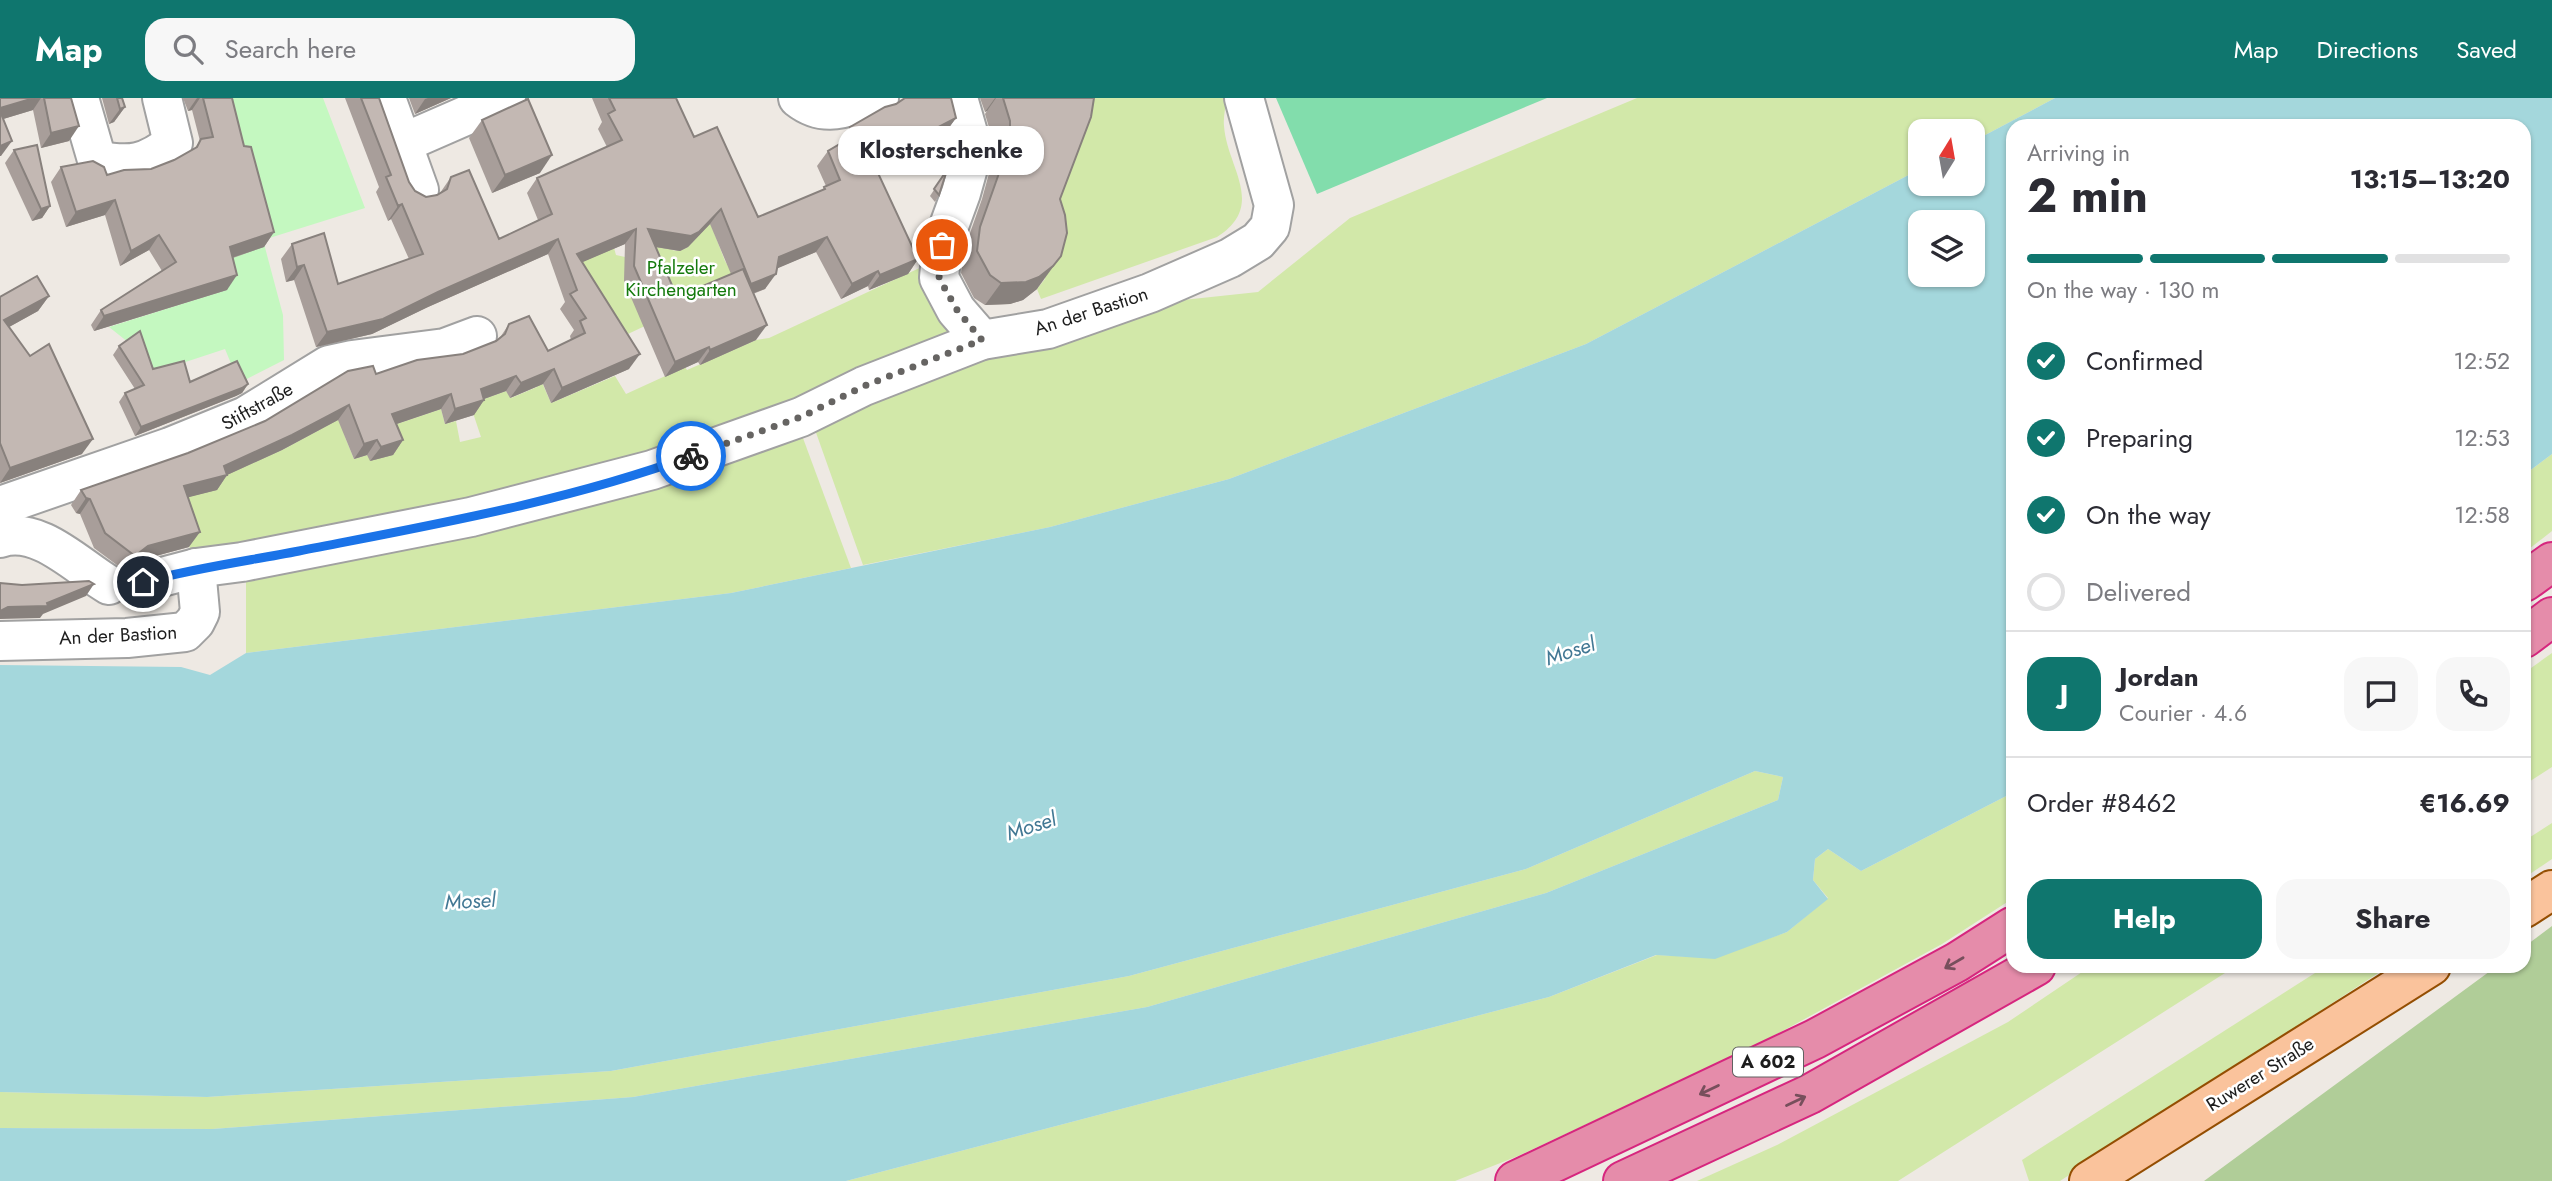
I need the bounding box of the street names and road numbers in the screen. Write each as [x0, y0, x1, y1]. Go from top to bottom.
street label: An der Bastion [1031, 280, 1151, 342]
street label: Stiftstraße [216, 375, 298, 437]
street label: An der Bastion [58, 618, 178, 652]
street label: Ruwerer Straße [2201, 1030, 2319, 1118]
road number: A 602 [1733, 1048, 1803, 1077]

